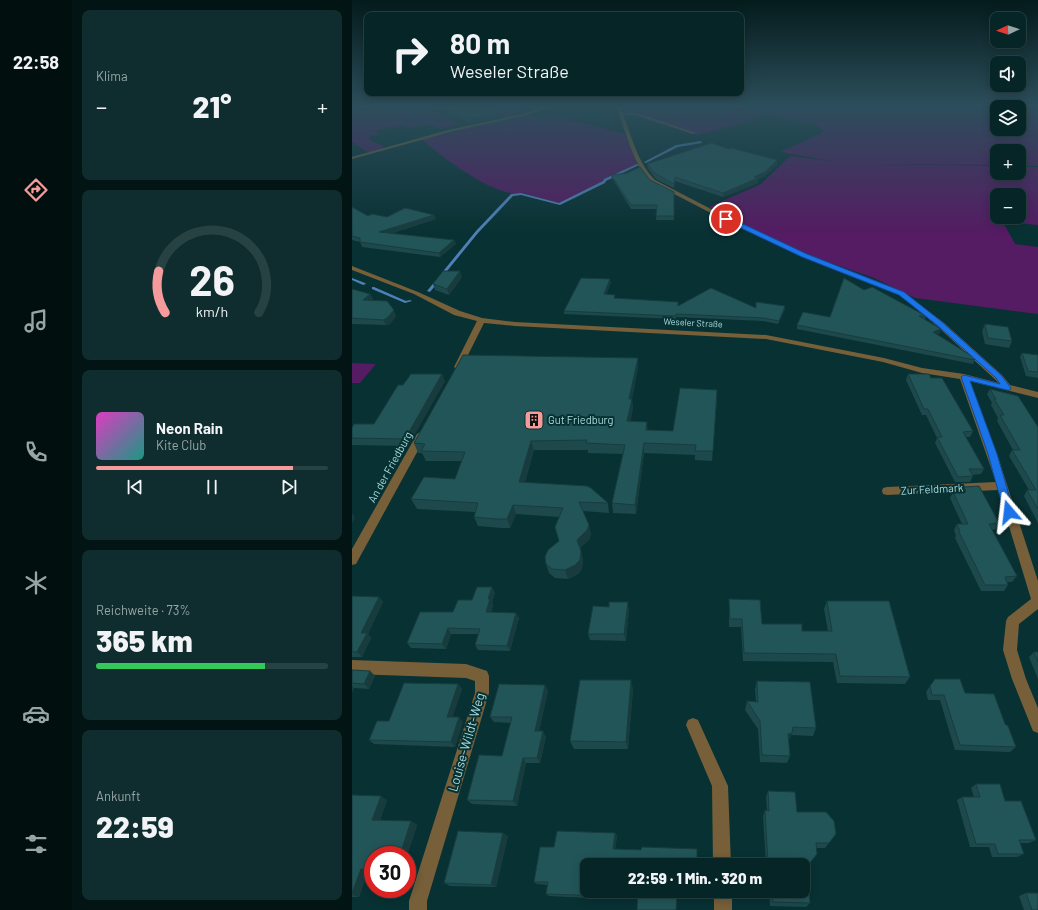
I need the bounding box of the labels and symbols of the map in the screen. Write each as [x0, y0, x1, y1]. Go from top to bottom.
north arrow [990, 12, 1026, 48]
pin [709, 202, 743, 236]
street label: Weseler Straße [663, 315, 723, 330]
building icon: Gut Friedburg [523, 409, 545, 431]
place label: Gut Friedburg [548, 413, 613, 426]
street label: An der Friedburg [365, 429, 415, 505]
street label: Zur Feldmark [900, 480, 964, 497]
position arrow [988, 491, 1030, 533]
street label: Louise-Wildt-Weg [444, 691, 488, 793]
speed limit sign: 30 [364, 846, 416, 898]

